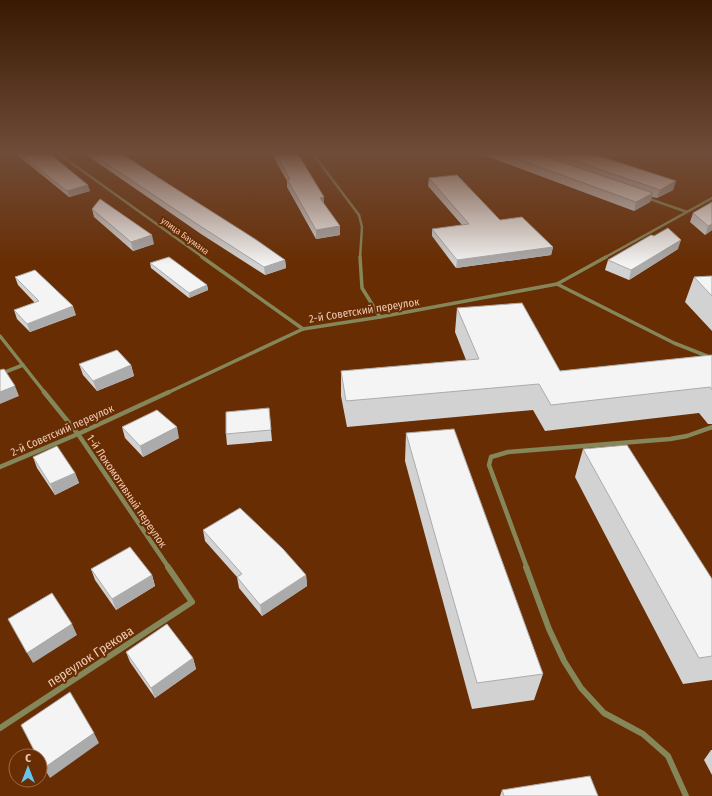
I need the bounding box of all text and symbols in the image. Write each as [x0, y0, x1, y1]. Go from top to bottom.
street label: улица Баумана [159, 215, 211, 257]
street label: 2-й Советский переулок [308, 295, 421, 326]
street label: 2-й Советский переулок [9, 401, 117, 459]
street label: 1-й Локомотивный переулок [84, 432, 170, 551]
street label: переулок Грекова [44, 623, 136, 690]
north arrow [8, 748, 48, 788]
text: С [25, 752, 31, 765]

